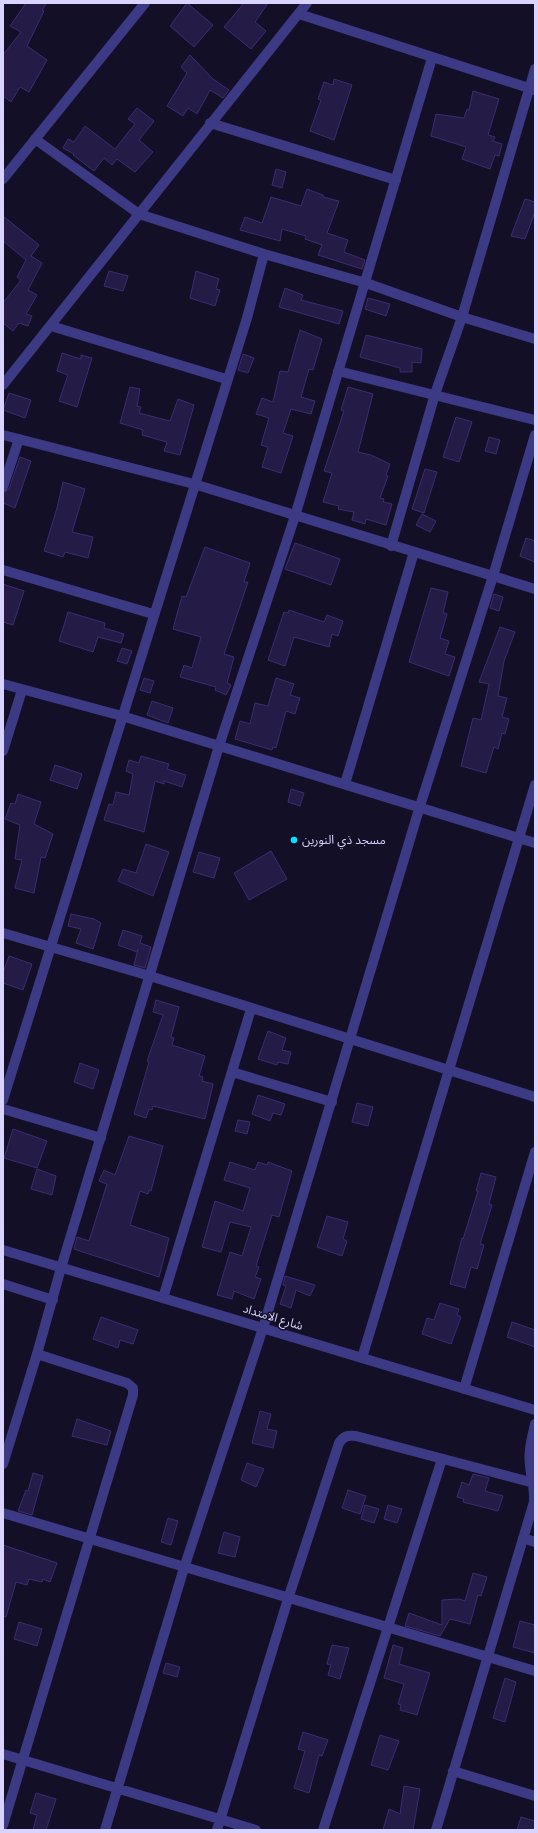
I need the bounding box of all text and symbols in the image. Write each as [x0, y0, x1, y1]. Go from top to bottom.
place label: مسجد ذي النورين [302, 832, 386, 850]
marker: مسجد ذي النورين [289, 835, 299, 845]
street label: شارع الامتداد [241, 1300, 305, 1335]

